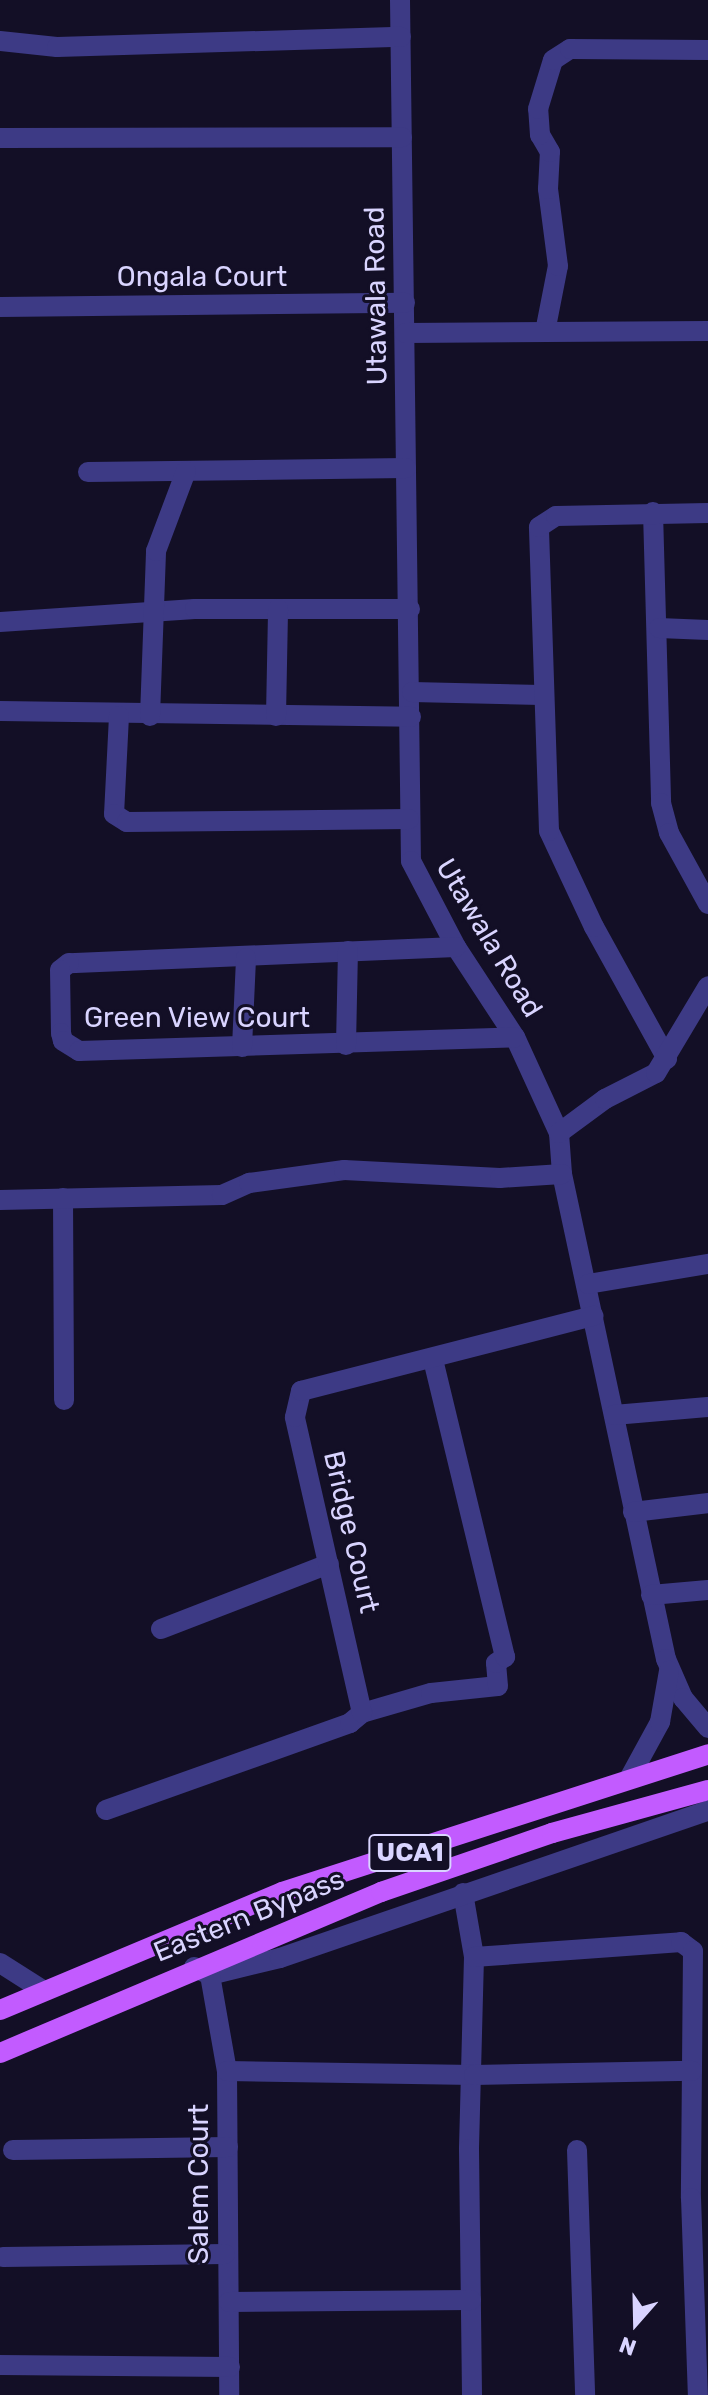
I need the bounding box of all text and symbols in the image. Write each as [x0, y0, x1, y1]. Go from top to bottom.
street label: Utawala Road [358, 206, 394, 386]
street label: Ongala Court [117, 260, 287, 294]
street label: Utawala Road [429, 853, 549, 1023]
street label: Green View Court [83, 1001, 311, 1035]
street label: Bridge Court [316, 1448, 386, 1616]
road number: UCA1 [368, 1831, 452, 1875]
street label: Eastern Bypass [149, 1862, 349, 1970]
street label: Salem Court [182, 2104, 216, 2264]
north arrow [596, 2283, 676, 2363]
text: N [616, 2331, 640, 2361]

